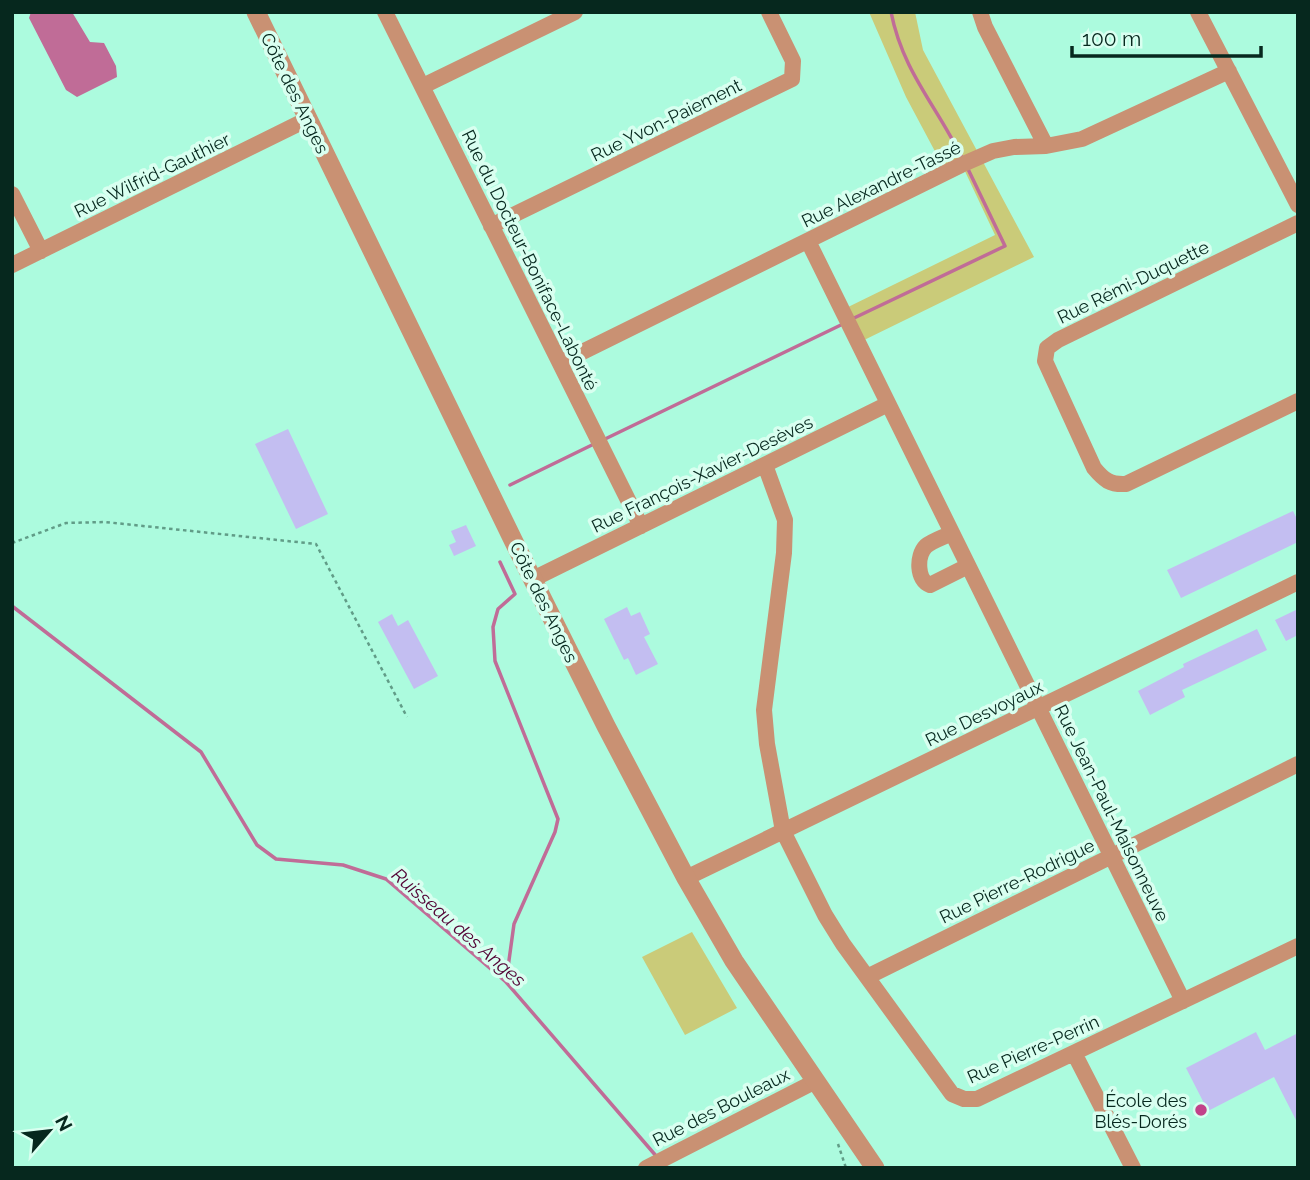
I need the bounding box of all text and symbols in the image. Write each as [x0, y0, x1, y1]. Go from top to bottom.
scale bar [1072, 14, 1261, 58]
text: 100 m [1082, 26, 1141, 51]
street label: Côte des Anges [257, 29, 333, 157]
street label: Rue Yvon-Paiement [587, 74, 745, 166]
street label: Rue du Docteur-Boniface-Labonté [458, 126, 603, 394]
street label: Rue Wilfrid-Gauthier [71, 128, 234, 222]
street label: Rue Alexandre-Tassé [798, 136, 964, 232]
street label: Rue Rémi-Duquette [1054, 236, 1213, 328]
street label: Rue François-Xavier-Desèves [588, 411, 816, 537]
street label: Côte des Anges [506, 538, 582, 666]
street label: Rue Desvoyaux [922, 675, 1046, 751]
street label: Rue Jean-Paul-Maisonneuve [1050, 701, 1174, 925]
street label: Rue Pierre-Rodrigue [936, 834, 1098, 928]
water label: Ruisseau des Anges [388, 863, 530, 991]
street label: Rue Pierre-Perrin [964, 1010, 1102, 1088]
street label: Rue des Bouleaux [649, 1063, 793, 1151]
place label: École des Blés-Dorés [1094, 1089, 1187, 1132]
north arrow [14, 1096, 84, 1166]
marker: École des Blés-Dorés [1193, 1102, 1209, 1118]
text: N [51, 1111, 77, 1135]

